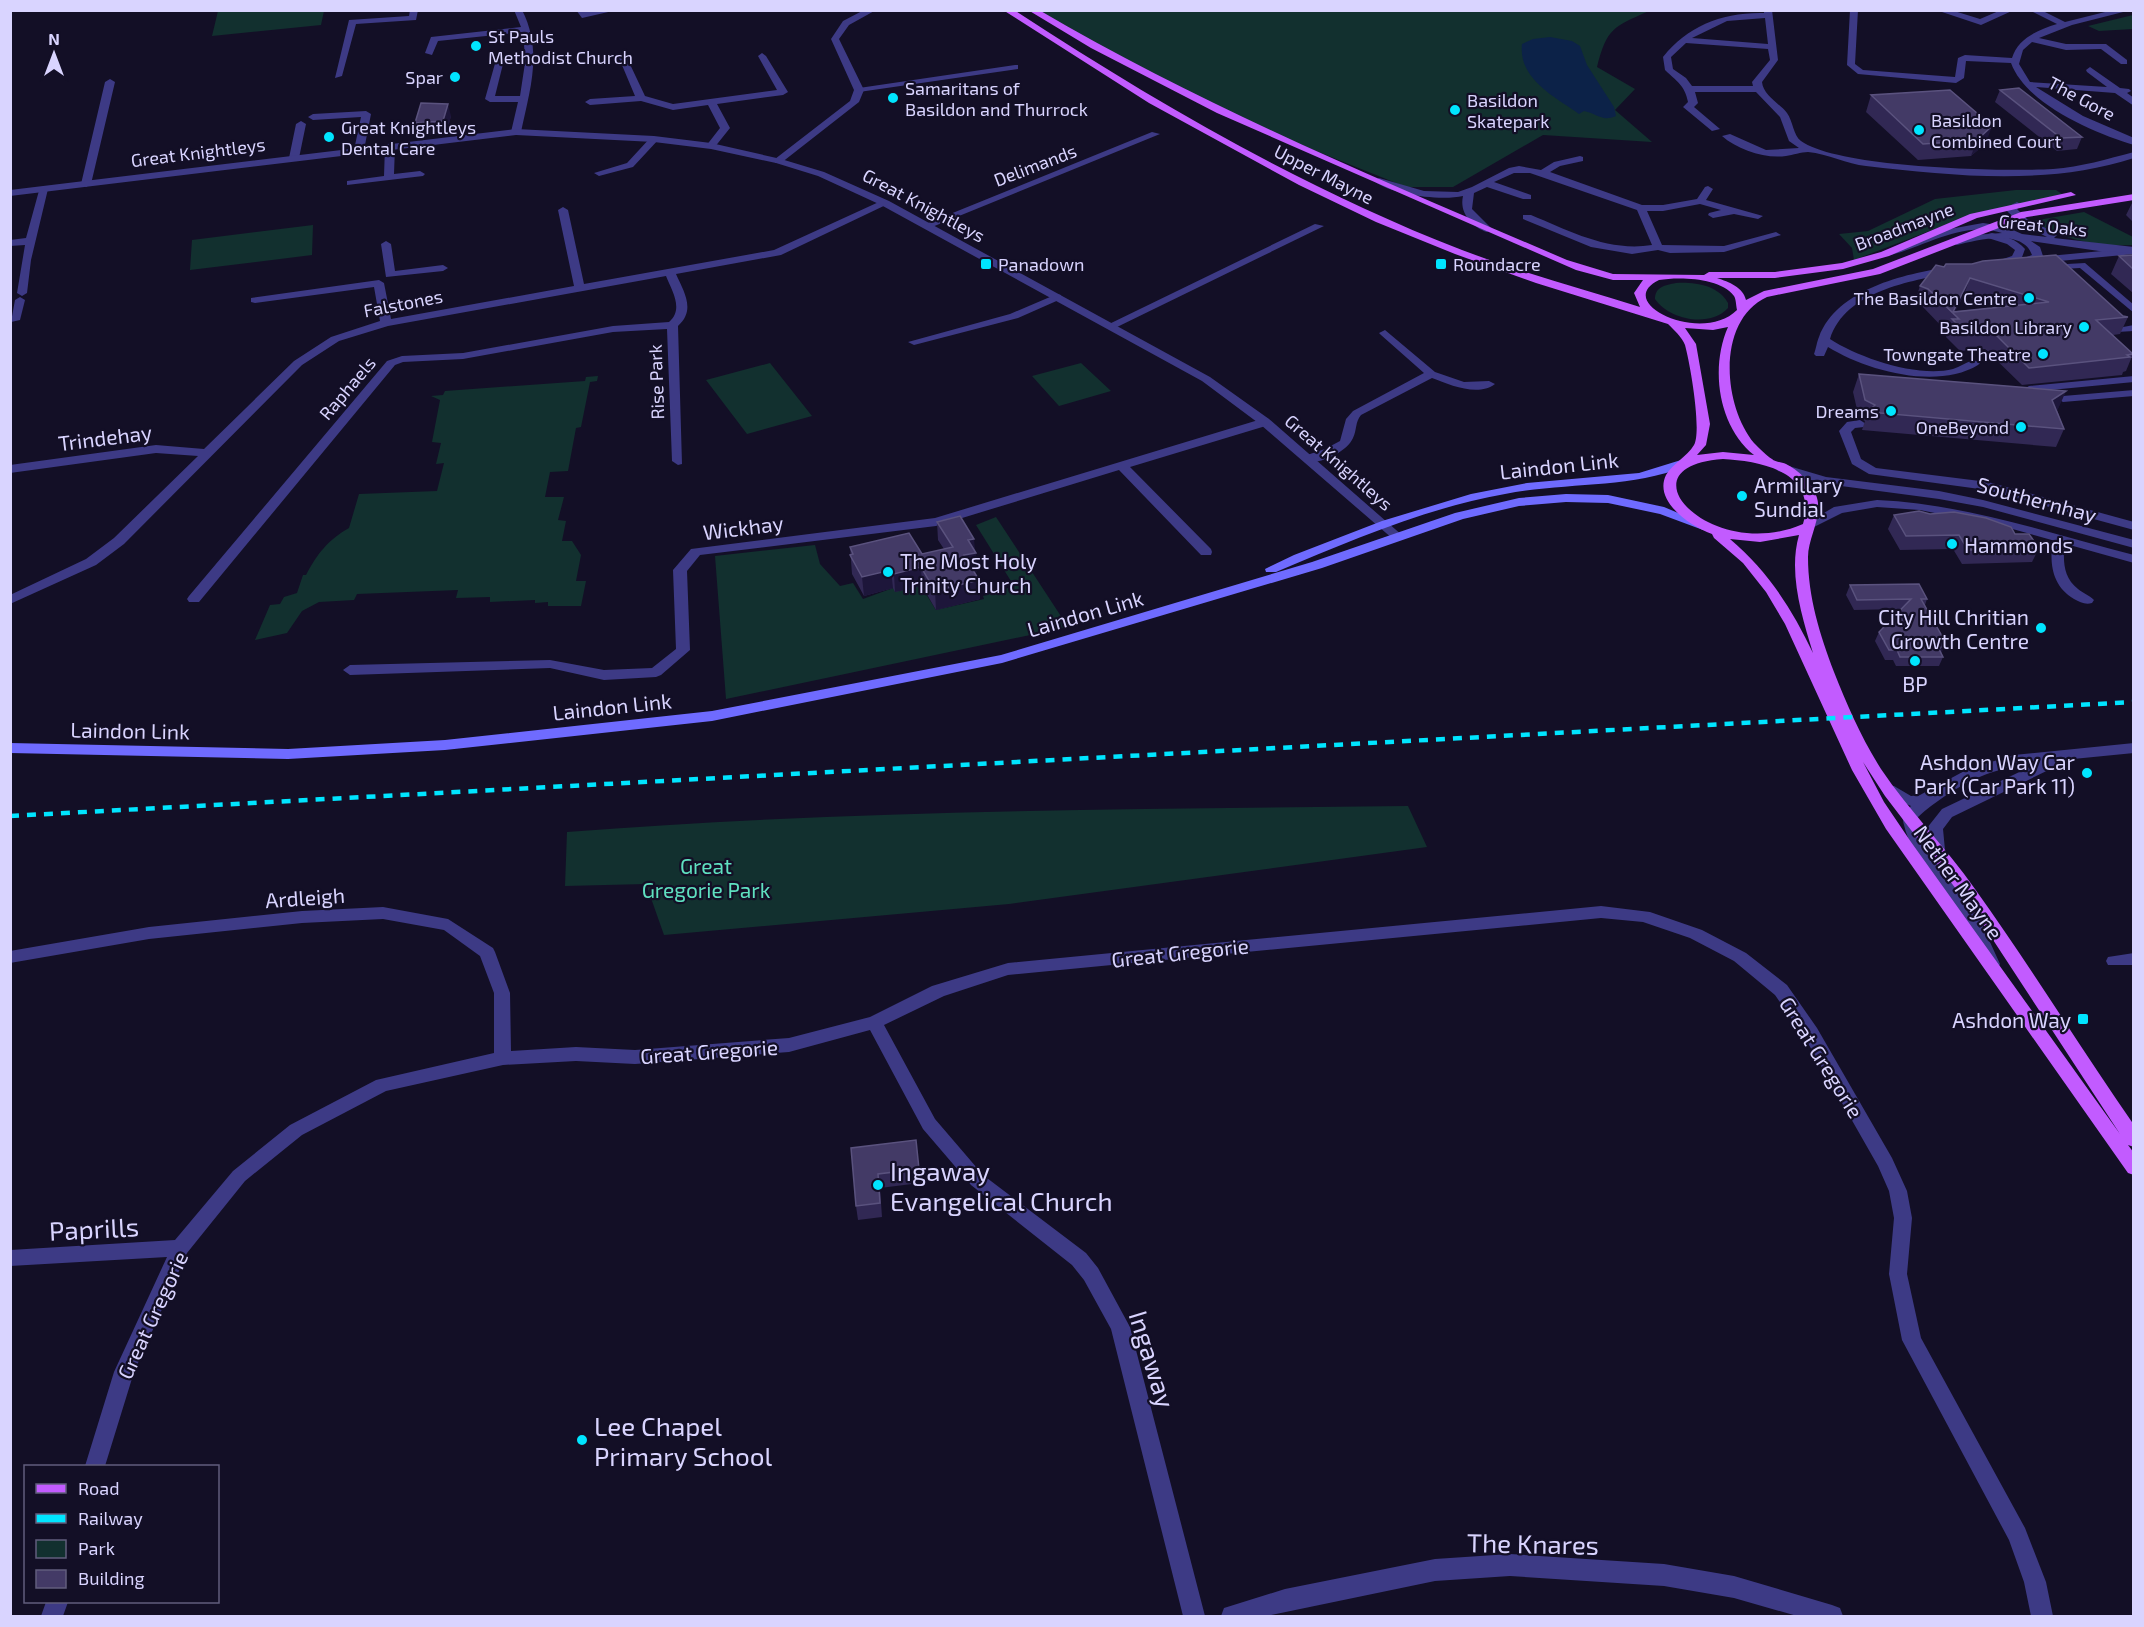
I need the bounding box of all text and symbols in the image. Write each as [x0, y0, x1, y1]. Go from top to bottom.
north arrow [24, 24, 84, 84]
place label: St Pauls Methodist Church [488, 25, 633, 68]
text: N [48, 29, 60, 48]
marker: St Pauls Methodist Church [469, 39, 483, 53]
place label: Spar [405, 66, 443, 88]
marker: Spar [448, 70, 462, 84]
street label: The Gore [2045, 71, 2119, 125]
place label: Samaritans of Basildon and Thurrock [905, 77, 1088, 120]
place label: Basildon Skatepark [1467, 89, 1549, 132]
marker: Samaritans of Basildon and Thurrock [886, 91, 900, 105]
marker: Basildon Skatepark [1448, 103, 1462, 117]
place label: Basildon Combined Court [1931, 109, 2061, 152]
place label: Great Knightleys Dental Care [341, 116, 476, 159]
marker: Basildon Combined Court [1912, 123, 1926, 137]
marker: Great Knightleys Dental Care [322, 130, 336, 144]
street label: Great Knightleys [130, 133, 266, 171]
street label: Delimands [990, 139, 1080, 191]
street label: Upper Mayne [1271, 140, 1377, 208]
street label: Great Knightleys [859, 164, 989, 246]
street label: Broadmayne [1852, 197, 1956, 255]
street label: Great Oaks [1998, 209, 2088, 241]
place label: Panadown [998, 253, 1085, 275]
place label: Roundacre [1453, 253, 1541, 275]
marker: Panadown [979, 257, 993, 271]
marker: Roundacre [1434, 257, 1448, 271]
street label: Falstones [362, 285, 444, 321]
place label: The Basildon Centre [1854, 287, 2017, 309]
marker: The Basildon Centre [2022, 291, 2036, 305]
place label: Basildon Library [1939, 316, 2072, 338]
marker: Basildon Library [2077, 320, 2091, 334]
place label: Towngate Theatre [1883, 343, 2031, 365]
street label: Rise Park [644, 344, 668, 420]
marker: Towngate Theatre [2036, 347, 2050, 361]
street label: Raphaels [314, 352, 380, 424]
place label: Dreams [1816, 400, 1879, 422]
marker: Dreams [1884, 404, 1898, 418]
street label: Great Knightleys [1281, 409, 1397, 515]
place label: OneBeyond [1916, 416, 2009, 438]
street label: Trindehay [57, 419, 153, 455]
marker: OneBeyond [2014, 420, 2028, 434]
street label: Laindon Link [1498, 446, 1620, 484]
street label: Southernhay [1975, 471, 2099, 527]
place label: Armillary Sundial [1754, 472, 1843, 521]
marker: Armillary Sundial [1735, 489, 1749, 503]
street label: Wickhay [701, 510, 785, 544]
place label: Hammonds [1964, 532, 2073, 557]
marker: Hammonds [1945, 537, 1959, 551]
place label: The Most Holy Trinity Church [900, 548, 1037, 597]
marker: The Most Holy Trinity Church [881, 565, 895, 579]
street label: Laindon Link [1024, 584, 1146, 641]
place label: City Hill Chritian Growth Centre [1878, 604, 2029, 653]
marker: City Hill Chritian Growth Centre [2034, 621, 2048, 635]
marker: BP [1908, 654, 1922, 668]
place label: BP [1902, 671, 1928, 696]
street label: Laindon Link [551, 687, 673, 725]
street label: Laindon Link [70, 716, 190, 744]
place label: Ashdon Way Car Park (Car Park 11) [1914, 749, 2076, 798]
marker: Ashdon Way Car Park (Car Park 11) [2080, 766, 2094, 780]
street label: Nether Mayne [1909, 820, 2009, 944]
park label: Great Gregorie Park [642, 853, 771, 902]
street label: Ardleigh [264, 882, 346, 912]
street label: Great Gregorie [1110, 932, 1250, 972]
street label: Great Gregorie [1775, 992, 1869, 1122]
place label: Ashdon Way [1952, 1007, 2071, 1032]
marker: Ashdon Way [2076, 1012, 2090, 1026]
street label: Great Gregorie [639, 1034, 779, 1068]
place label: Ingaway Evangelical Church [890, 1155, 1113, 1216]
marker: Ingaway Evangelical Church [871, 1178, 885, 1192]
street label: Paprills [48, 1210, 140, 1246]
street label: Great Gregorie [112, 1247, 192, 1383]
street label: Ingaway [1124, 1307, 1183, 1412]
place label: Lee Chapel Primary School [594, 1410, 773, 1471]
marker: Lee Chapel Primary School [575, 1433, 589, 1447]
legend [24, 1465, 219, 1603]
text: Road [78, 1477, 119, 1499]
text: Railway [78, 1507, 143, 1529]
street label: The Knares [1467, 1526, 1599, 1560]
text: Park [78, 1537, 115, 1559]
text: Building [78, 1567, 145, 1589]

